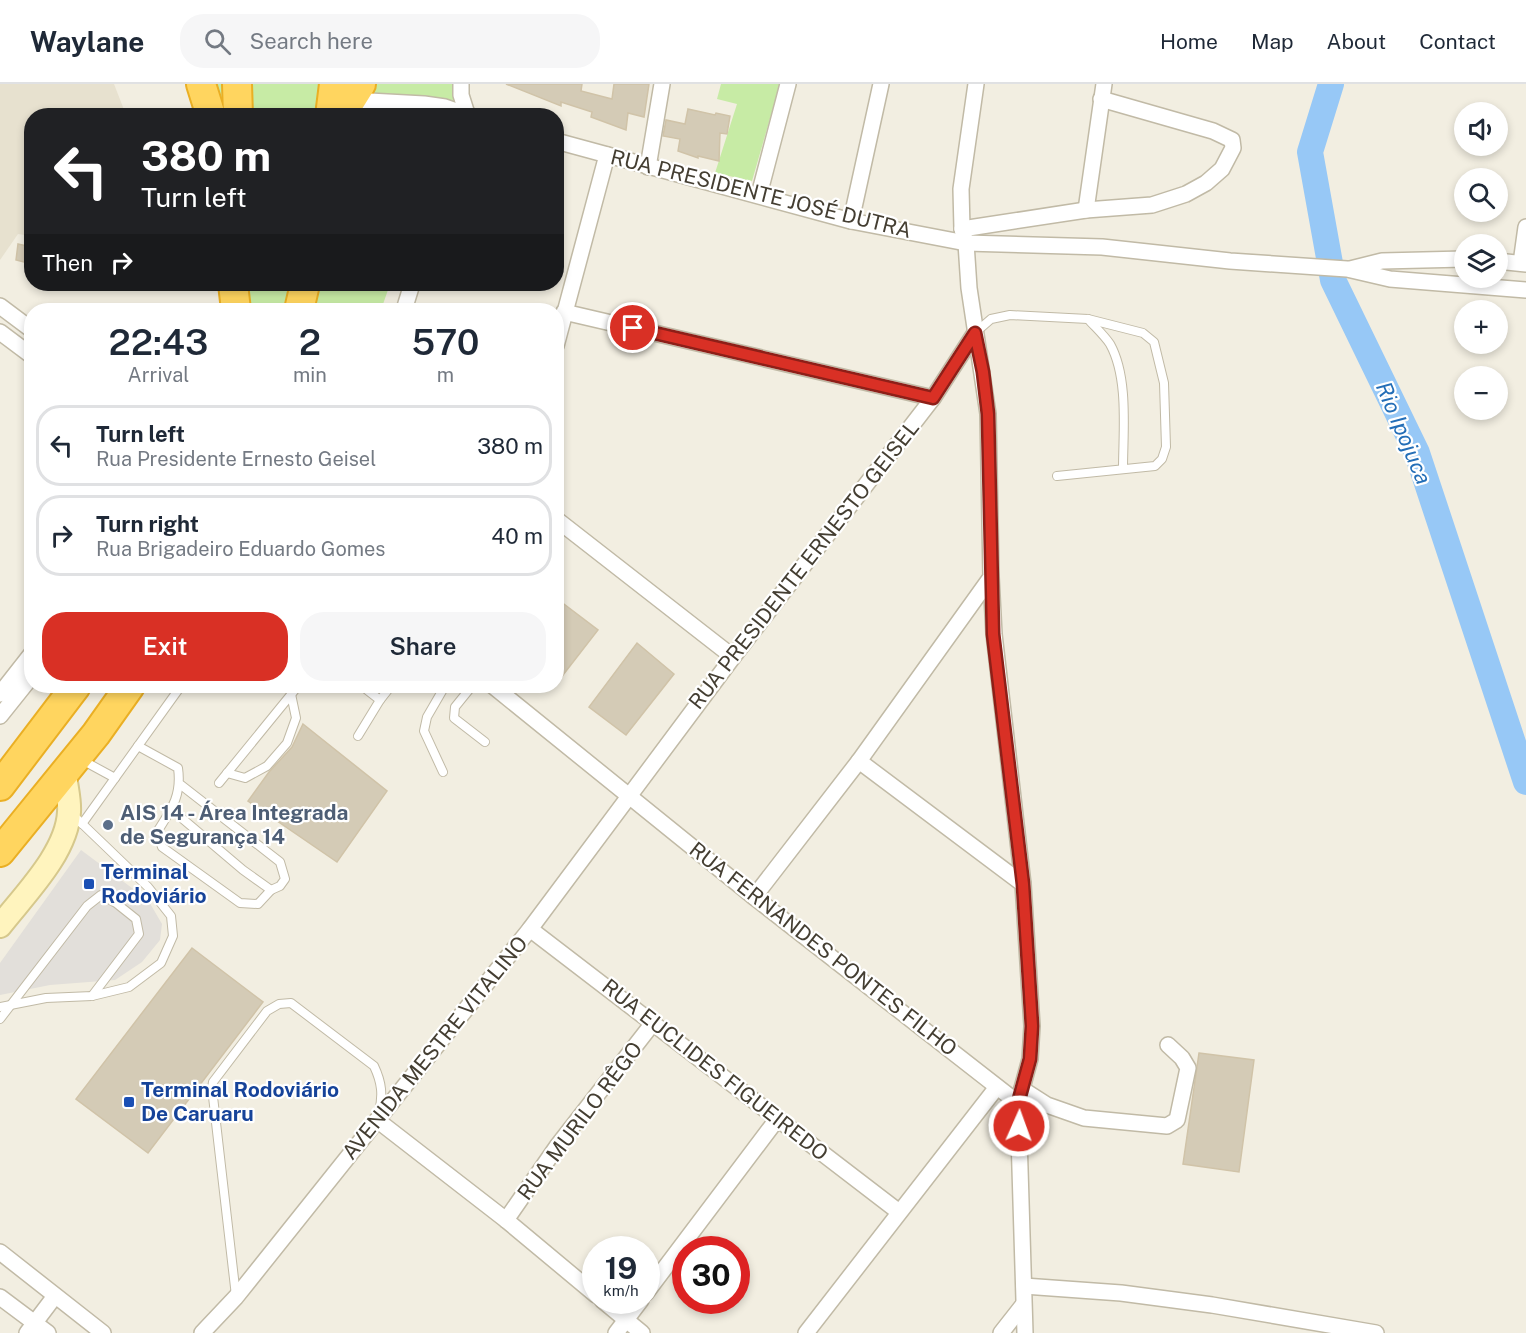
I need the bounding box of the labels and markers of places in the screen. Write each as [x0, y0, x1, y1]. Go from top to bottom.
pin [607, 302, 658, 353]
place label: AIS 14 - Área Integrada de Segurança 14 [120, 800, 348, 849]
marker: AIS 14 - Área Integrada de Segurança 14 [101, 818, 115, 832]
place label: Terminal Rodoviário [101, 859, 207, 908]
marker: Terminal Rodoviário [82, 877, 96, 891]
place label: Terminal Rodoviário De Caruaru [141, 1077, 339, 1126]
marker: Terminal Rodoviário De Caruaru [122, 1095, 136, 1109]

